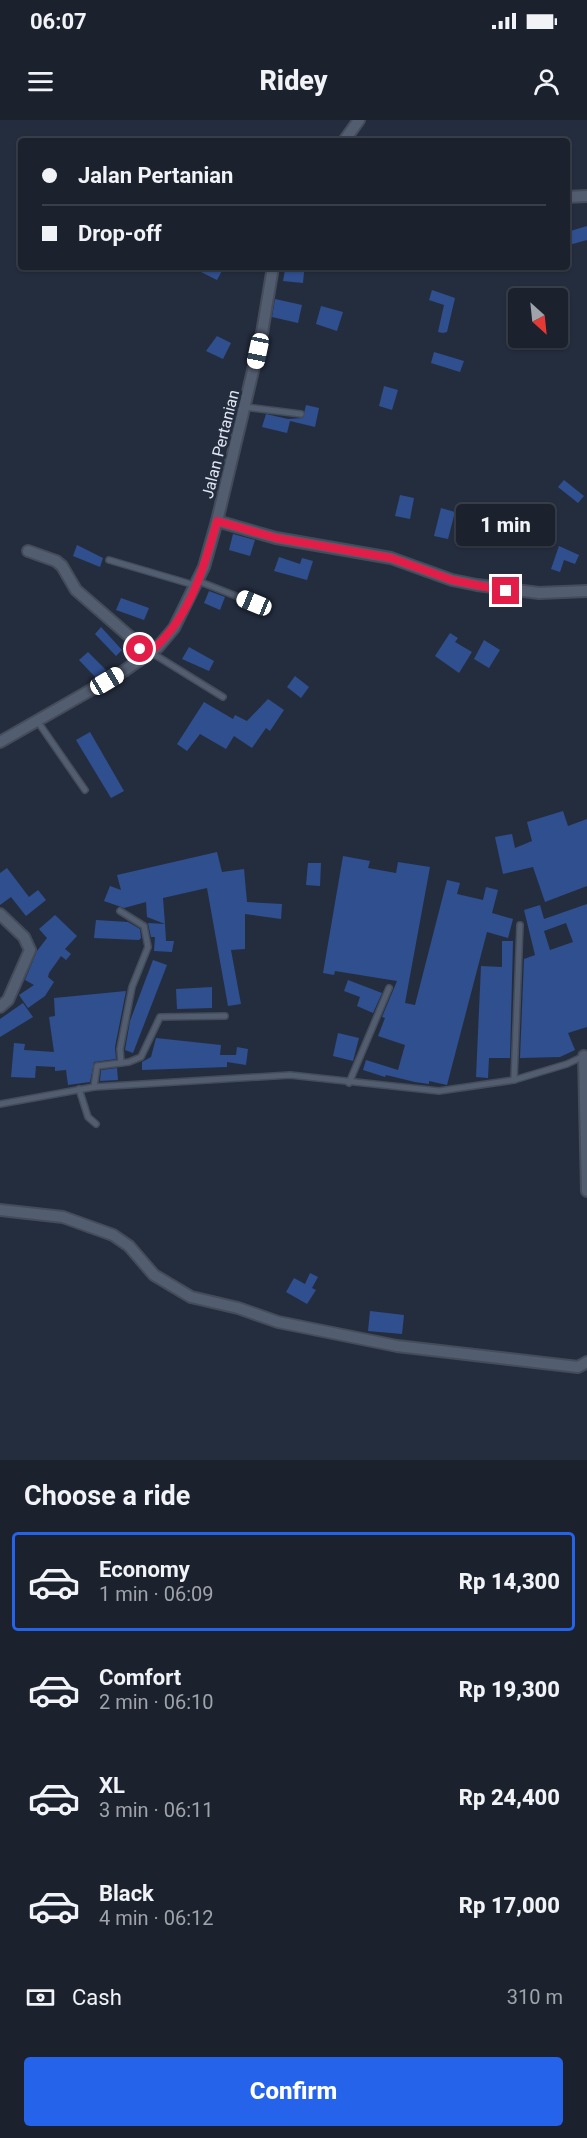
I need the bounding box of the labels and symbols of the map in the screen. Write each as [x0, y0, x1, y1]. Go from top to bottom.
north arrow [508, 288, 568, 348]
car [245, 332, 271, 370]
street label: Jalan Pertanian [198, 388, 243, 500]
callout: 1 min [456, 504, 556, 546]
route end [492, 577, 519, 604]
car [234, 588, 274, 618]
route start [126, 635, 153, 662]
car [87, 664, 127, 698]

